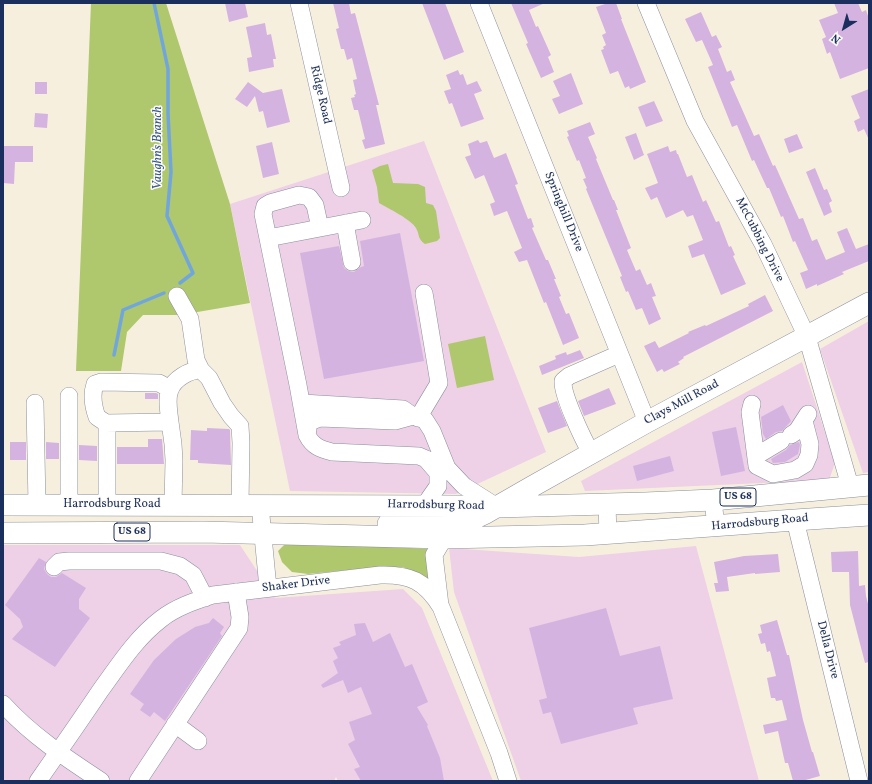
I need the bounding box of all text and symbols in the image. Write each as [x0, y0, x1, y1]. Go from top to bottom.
north arrow [824, 8, 864, 48]
text: N [829, 30, 844, 46]
street label: Ridge Road [306, 64, 334, 126]
water label: Vaughn's Branch [151, 106, 167, 190]
street label: Springhill Drive [540, 170, 586, 254]
street label: McCubbing Drive [732, 196, 786, 284]
street label: Clays Mill Road [642, 377, 722, 429]
road number: US 68 [720, 488, 756, 506]
street label: Harrodsburg Road [63, 498, 161, 512]
street label: Harrodsburg Road [387, 498, 485, 514]
street label: Harrodsburg Road [711, 512, 809, 534]
road number: US 68 [114, 523, 150, 541]
street label: Shaker Drive [261, 574, 331, 596]
street label: Della Drive [813, 619, 841, 681]

